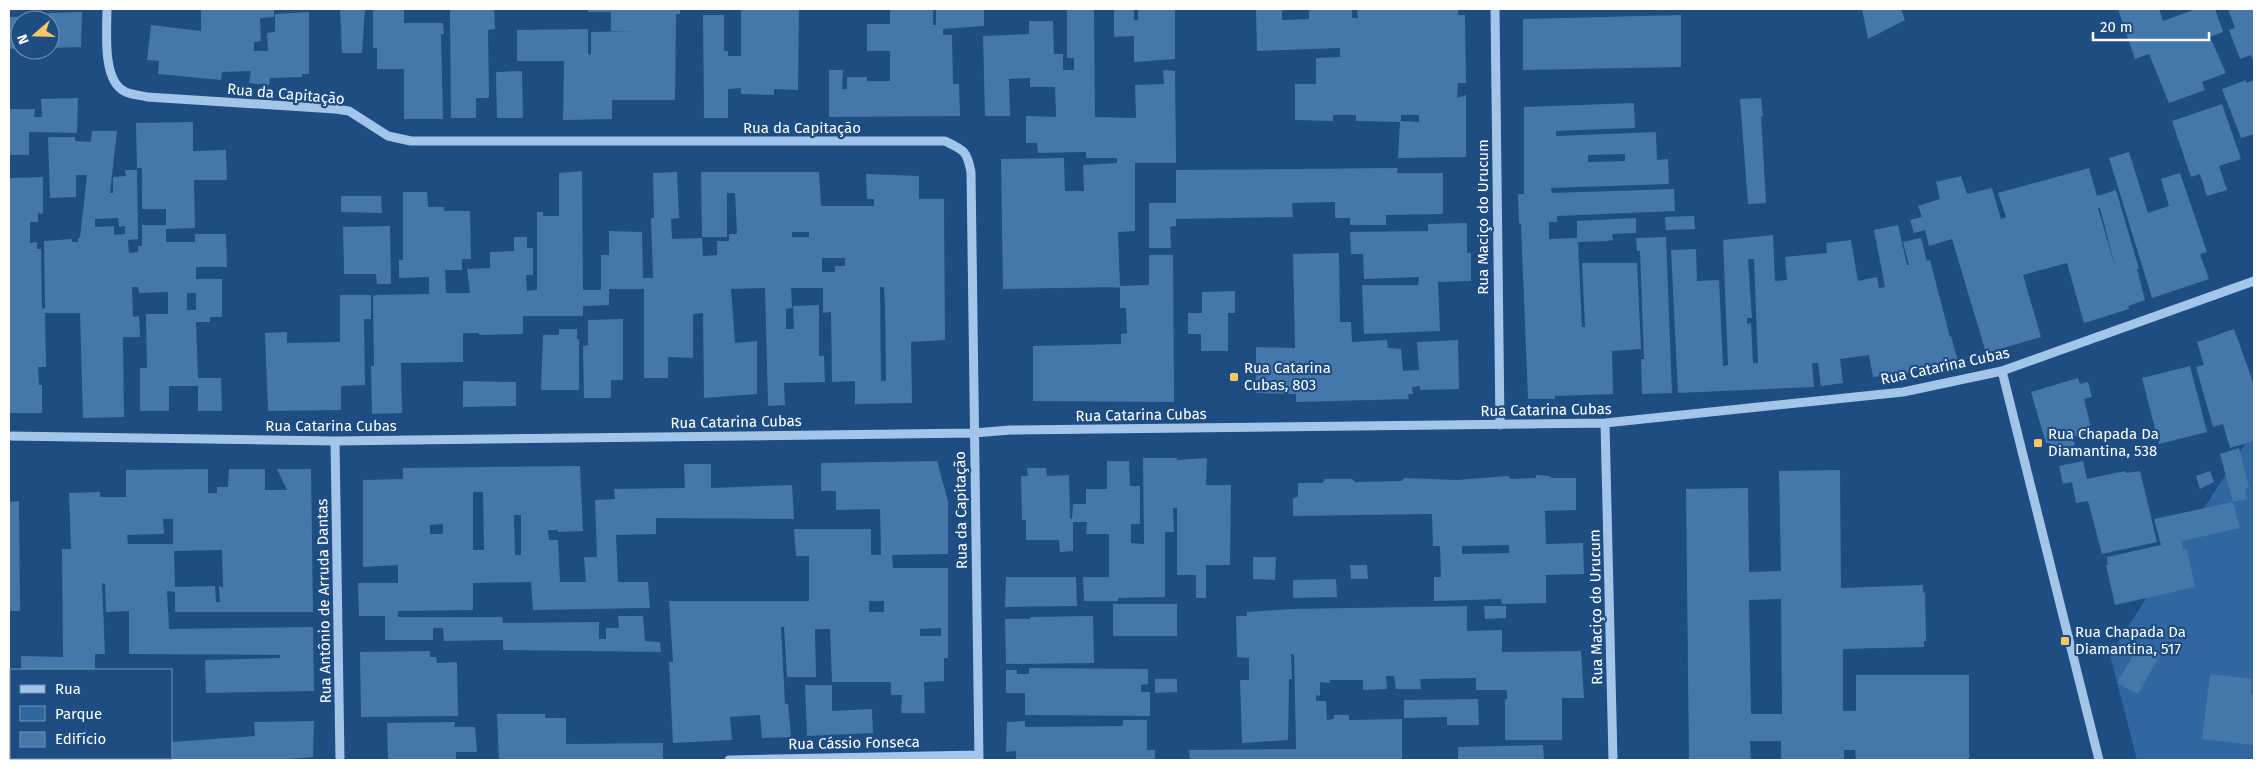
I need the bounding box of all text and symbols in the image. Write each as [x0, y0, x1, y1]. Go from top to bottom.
north arrow [10, 10, 60, 60]
scale bar [2093, 10, 2209, 42]
text: 20 m [2100, 18, 2133, 36]
text: N [14, 32, 33, 47]
street label: Rua da Capitação [226, 80, 346, 108]
street label: Rua da Capitação [743, 119, 861, 137]
street label: Rua Maciço do Urucum [1474, 139, 1492, 295]
street label: Rua Catarina Cubas [1879, 344, 2011, 388]
place label: Rua Catarina Cubas, 803 [1244, 359, 1331, 394]
marker: Rua Catarina Cubas, 803 [1228, 371, 1240, 383]
street label: Rua Catarina Cubas [1480, 400, 1612, 420]
street label: Rua Catarina Cubas [1075, 405, 1207, 425]
street label: Rua Catarina Cubas [670, 412, 802, 432]
street label: Rua Catarina Cubas [265, 417, 397, 435]
place label: Rua Chapada Da Diamantina, 538 [2048, 425, 2159, 460]
marker: Rua Chapada Da Diamantina, 538 [2032, 437, 2044, 449]
street label: Rua da Capitação [951, 451, 971, 569]
street label: Rua Antônio de Arruda Dantas [313, 498, 335, 704]
street label: Rua Maciço do Urucum [1586, 529, 1606, 685]
place label: Rua Chapada Da Diamantina, 517 [2075, 623, 2186, 658]
marker: Rua Chapada Da Diamantina, 517 [2059, 635, 2071, 647]
legend [10, 669, 172, 759]
text: Rua [55, 680, 81, 698]
text: Parque [55, 705, 102, 723]
text: Edifício [55, 730, 106, 748]
street label: Rua Cássio Fonseca [788, 733, 920, 753]

